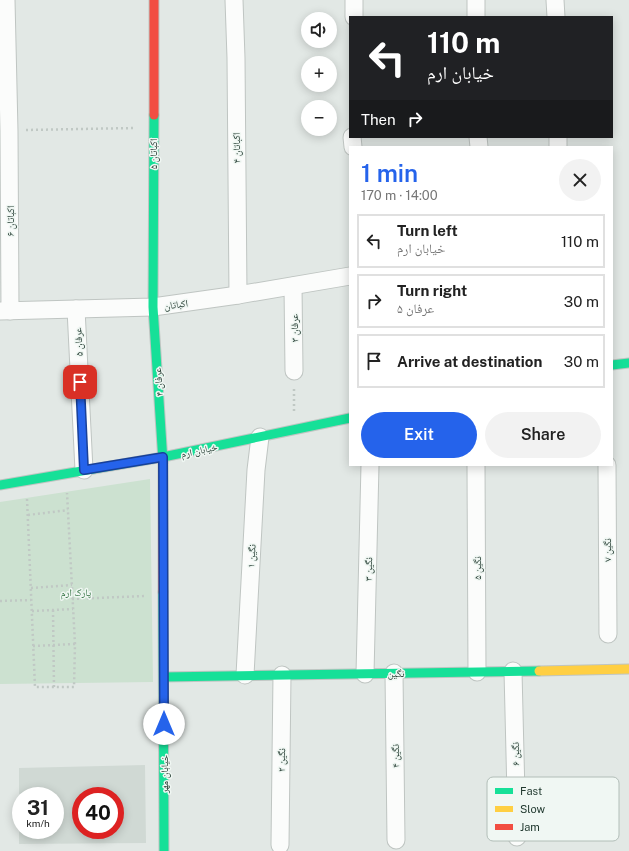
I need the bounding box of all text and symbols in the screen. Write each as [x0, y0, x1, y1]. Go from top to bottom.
map controls [301, 12, 337, 136]
button: sound [301, 12, 337, 48]
text: 110 m [427, 26, 500, 59]
icon: left [361, 32, 413, 84]
button: + [301, 56, 337, 92]
text: خیابان ارم [427, 62, 494, 83]
button: − [301, 100, 337, 136]
icon: right [404, 108, 426, 130]
text: Then [361, 111, 396, 128]
street label: اکباتان ۴ [230, 133, 243, 163]
street label: اکباتان ۵ [147, 139, 160, 169]
text: 1 min [361, 159, 418, 187]
button: close [559, 159, 601, 201]
text: 170 m · 14:00 [361, 188, 438, 203]
street label: اکباتان ۶ [4, 206, 17, 236]
text: Turn left [397, 222, 458, 239]
icon: left [363, 230, 385, 252]
text: 110 m [561, 233, 599, 250]
text: خیابان ارم [397, 241, 445, 256]
text: Turn right [397, 282, 467, 299]
icon: right [363, 290, 385, 312]
text: 30 m [564, 293, 599, 310]
street label: اکباتان [163, 296, 189, 313]
text: عرفان ۵ [397, 301, 434, 316]
street label: عرفان ۳ [288, 314, 301, 342]
street label: عرفان ۵ [71, 327, 86, 357]
icon: arrive [363, 350, 385, 372]
text: Arrive at destination [397, 353, 542, 370]
text: 30 m [564, 353, 599, 370]
pin [63, 365, 97, 399]
street label: عرفان ۴ [151, 367, 166, 397]
icon: arrive [69, 371, 91, 393]
button: Exit [361, 412, 477, 458]
button: Share [485, 412, 601, 458]
street label: خیابان ارم [180, 440, 219, 462]
street label: نگین ۷ [601, 538, 614, 562]
street label: نگین ۱ [244, 544, 259, 568]
street label: نگین ۵ [471, 556, 484, 580]
street label: نگین ۳ [362, 557, 375, 581]
park label: پارک ارم [61, 586, 91, 600]
street label: نگین [387, 667, 405, 680]
position arrow [143, 703, 185, 745]
street label: نگین ۶ [509, 742, 522, 766]
street label: نگین ۴ [389, 744, 402, 768]
street label: نگین ۲ [275, 748, 288, 772]
street label: خیابان مهر [158, 754, 171, 794]
legend [487, 777, 619, 841]
text: Fast [520, 785, 542, 797]
speed limit sign: 40 [72, 787, 124, 839]
text: 31 [27, 796, 49, 820]
text: Slow [520, 803, 546, 815]
text: km/h [26, 817, 50, 829]
text: Jam [520, 821, 540, 833]

